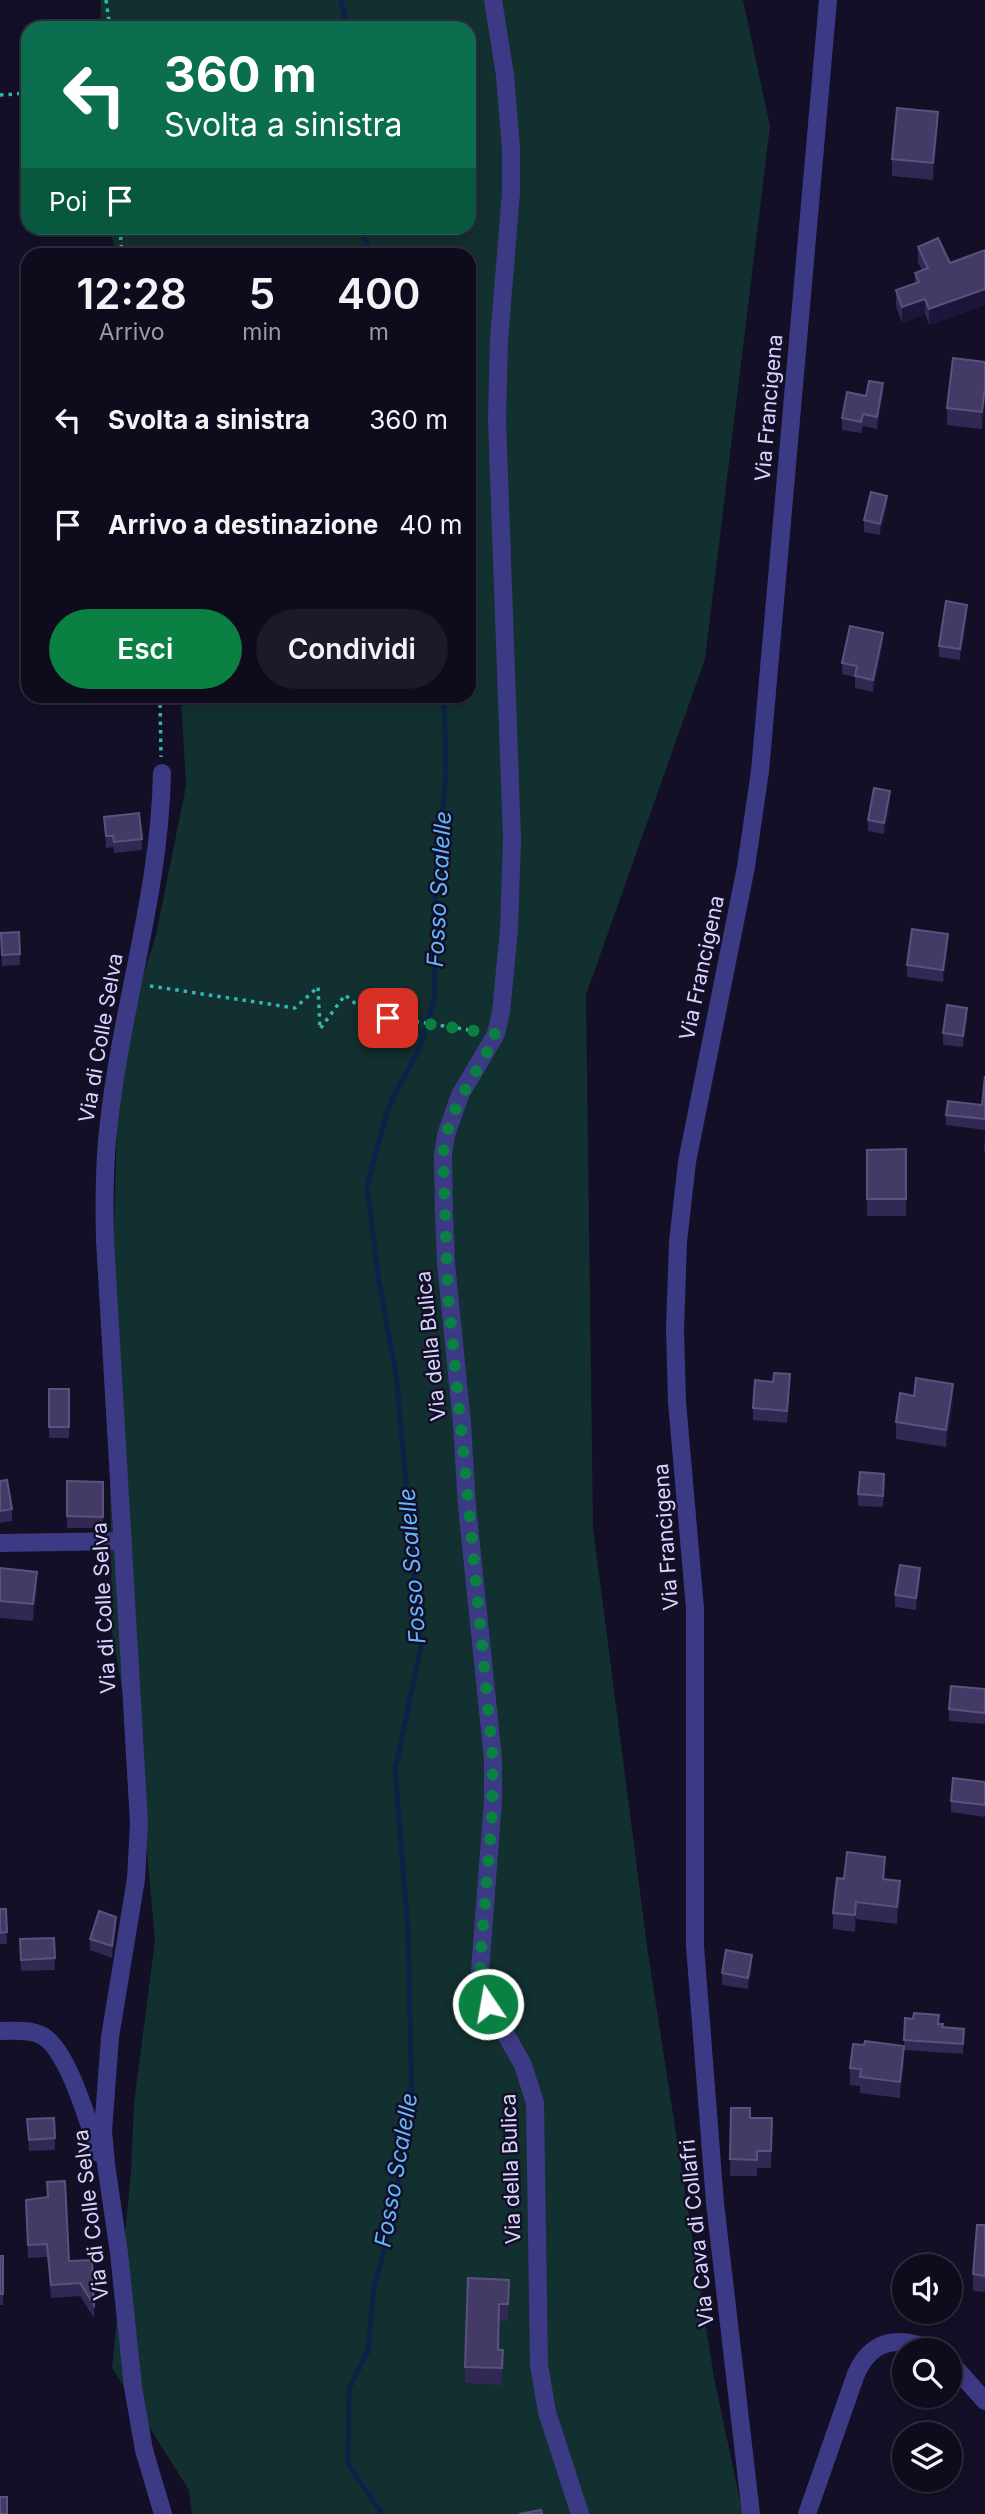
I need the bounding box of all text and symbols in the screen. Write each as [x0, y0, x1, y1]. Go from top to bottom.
text: 360 m [164, 45, 317, 104]
icon: left [49, 49, 140, 140]
text: Svolta a sinistra [164, 105, 403, 144]
icon: arrive [101, 182, 139, 220]
text: Poi [49, 186, 87, 217]
text: 12:28 [76, 268, 187, 319]
text: 5 [249, 268, 275, 319]
text: 400 [337, 268, 420, 319]
text: Arrivo [99, 318, 165, 346]
text: min [242, 318, 282, 346]
text: m [369, 318, 389, 346]
street label: Via Francigena [750, 333, 787, 483]
icon: left [49, 401, 87, 439]
text: Svolta a sinistra [108, 404, 310, 435]
text: 360 m [369, 404, 448, 435]
icon: arrive [49, 506, 87, 544]
text: Arrivo a destinazione [108, 509, 378, 540]
text: 40 m [399, 509, 463, 540]
button: Esci [49, 609, 242, 689]
button: Condividi [256, 609, 448, 689]
water label: Fosso Scalelle [421, 810, 457, 968]
street label: Via Francigena [674, 893, 729, 1043]
street label: Via di Colle Selva [73, 951, 128, 1125]
pin [358, 988, 418, 1048]
icon: arrive [369, 999, 407, 1037]
street label: Via della Bulica [410, 1270, 451, 1422]
street label: Via Francigena [648, 1463, 683, 1612]
water label: Fosso Scalelle [393, 1487, 431, 1645]
street label: Via di Colle Selva [87, 1522, 120, 1694]
position arrow [451, 1967, 525, 2041]
water label: Fosso Scalelle [369, 2091, 423, 2249]
street label: Via della Bulica [495, 2093, 526, 2245]
street label: Via di Colle Selva [68, 2128, 113, 2302]
street label: Via Cava di Collafri [674, 2138, 719, 2328]
map controls [892, 2254, 962, 2492]
button: sound [892, 2254, 962, 2324]
button: search [892, 2338, 962, 2408]
button: layers [892, 2422, 962, 2492]

